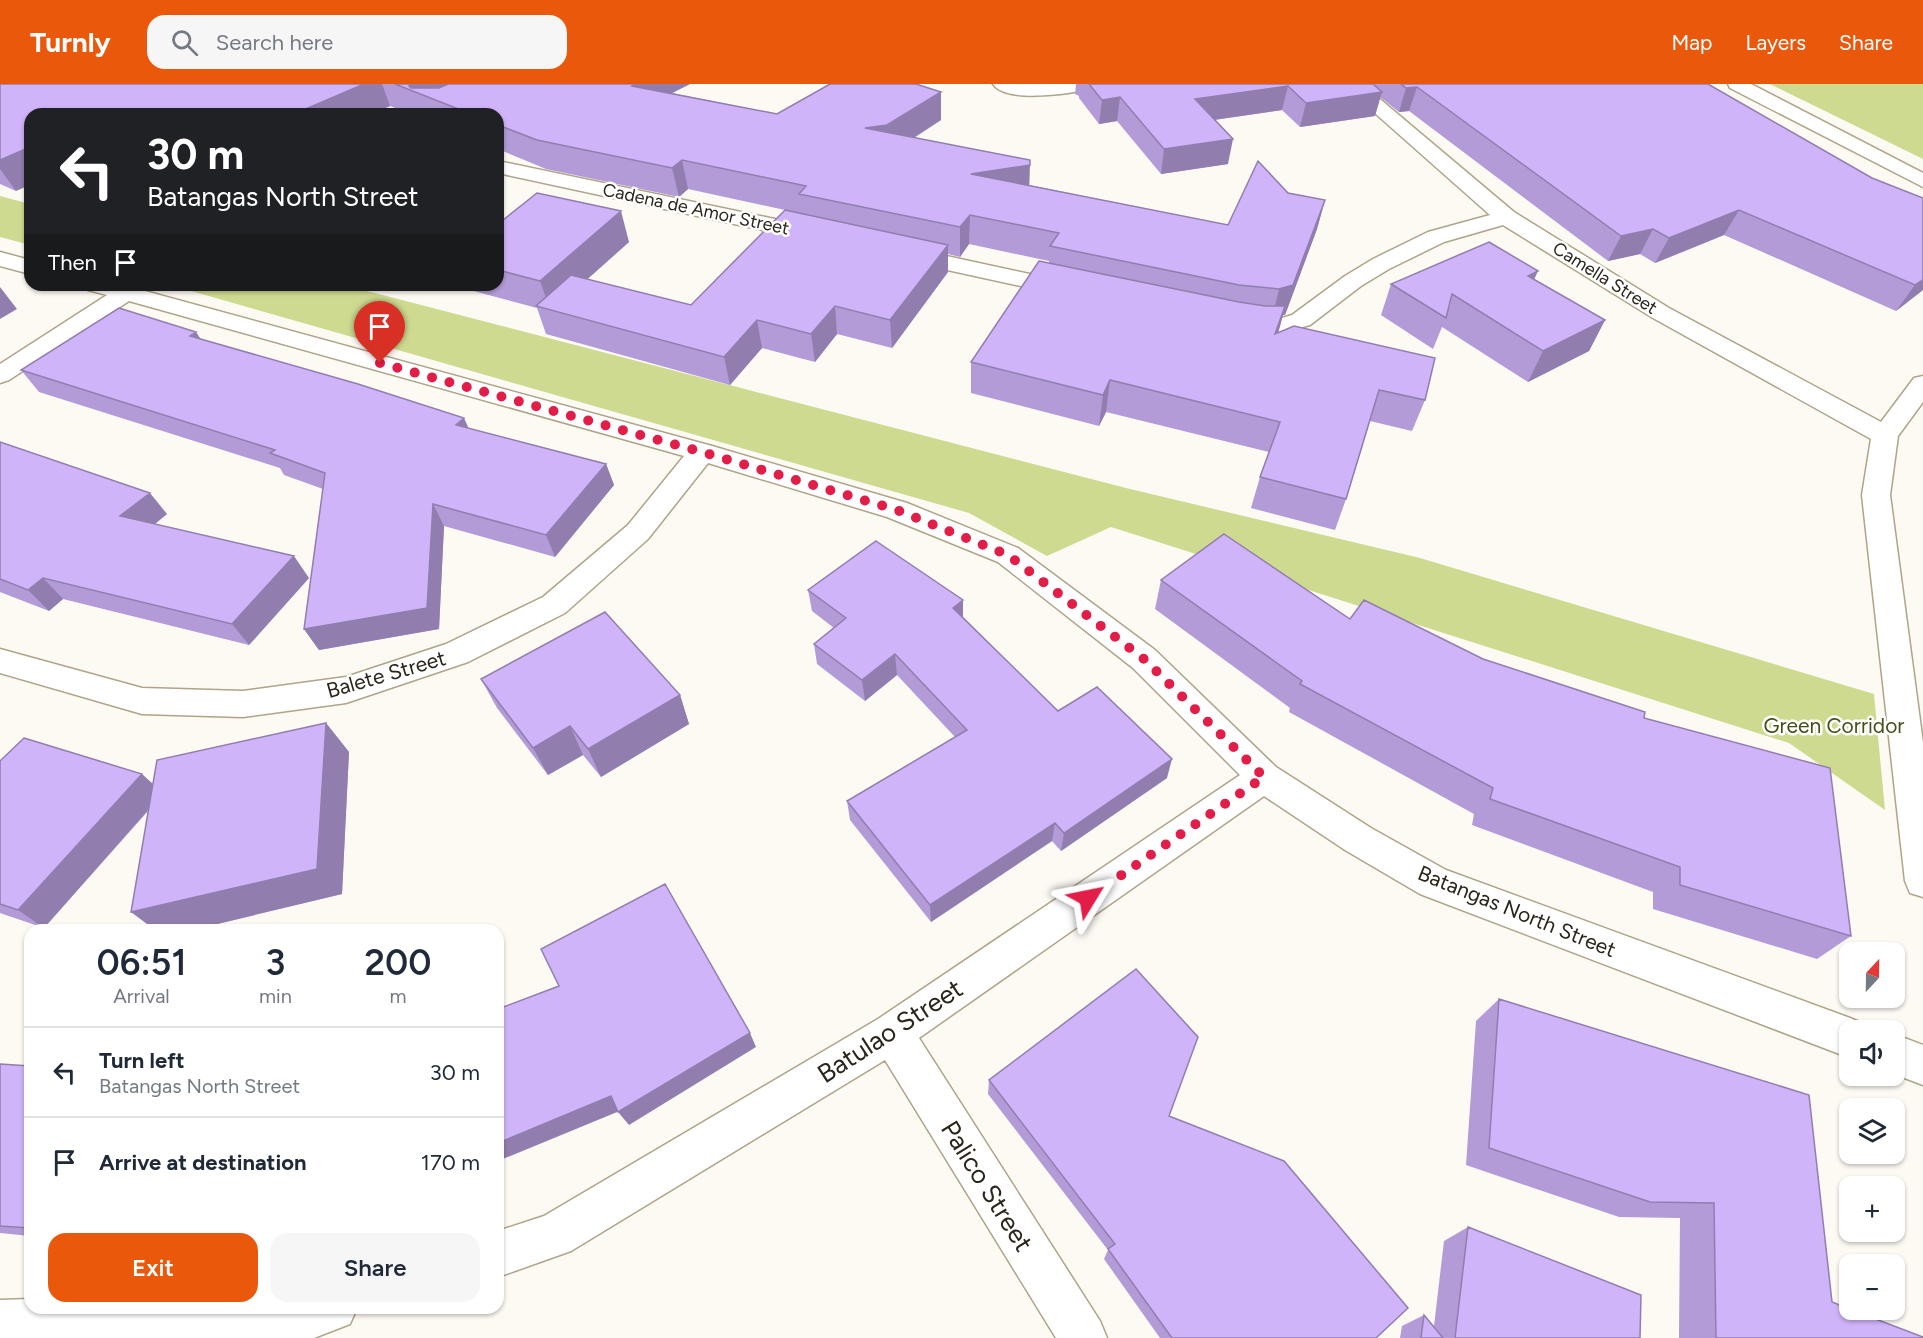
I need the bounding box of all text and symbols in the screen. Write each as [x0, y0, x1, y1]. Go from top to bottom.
search box [147, 15, 567, 69]
text: Turnly [30, 25, 111, 59]
icon: search [168, 26, 201, 59]
text: Search here [216, 29, 333, 56]
text: Map [1672, 30, 1712, 55]
text: Layers [1745, 30, 1806, 55]
text: Share [1839, 30, 1893, 55]
text: 30 m [147, 129, 244, 180]
icon: left [48, 132, 126, 210]
street label: Cadena de Amor Street [601, 178, 791, 240]
text: Batangas North Street [147, 180, 418, 213]
street label: Camella Street [1549, 237, 1662, 319]
icon: arrive [109, 246, 142, 279]
text: Then [48, 249, 97, 276]
pin [354, 301, 405, 363]
icon: arrive [363, 310, 396, 343]
street label: Balete Street [323, 645, 449, 703]
park label: Green Corridor [1764, 713, 1904, 738]
street label: Batangas North Street [1414, 860, 1620, 962]
position arrow [1056, 866, 1120, 930]
text: 06:51 [97, 941, 186, 984]
text: 3 [266, 941, 285, 984]
text: 200 [364, 941, 431, 984]
north arrow [1839, 942, 1905, 1008]
map controls [1839, 942, 1905, 1320]
street label: Batulao Street [811, 972, 969, 1090]
text: Arrival [113, 984, 170, 1008]
text: min [259, 984, 292, 1008]
text: m [389, 984, 406, 1008]
button: sound [1839, 1020, 1905, 1086]
text: Turn left [99, 1047, 185, 1074]
icon: left [48, 1056, 81, 1089]
text: 30 m [430, 1059, 480, 1086]
text: Batangas North Street [99, 1074, 300, 1098]
button: layers [1839, 1098, 1905, 1164]
street label: Palico Street [934, 1115, 1040, 1257]
icon: arrive [48, 1146, 81, 1179]
text: Arrive at destination [99, 1149, 307, 1176]
text: 170 m [421, 1149, 480, 1176]
button: + [1839, 1176, 1905, 1242]
button: Exit [48, 1233, 258, 1302]
button: Share [270, 1233, 480, 1302]
button: − [1839, 1254, 1905, 1320]

